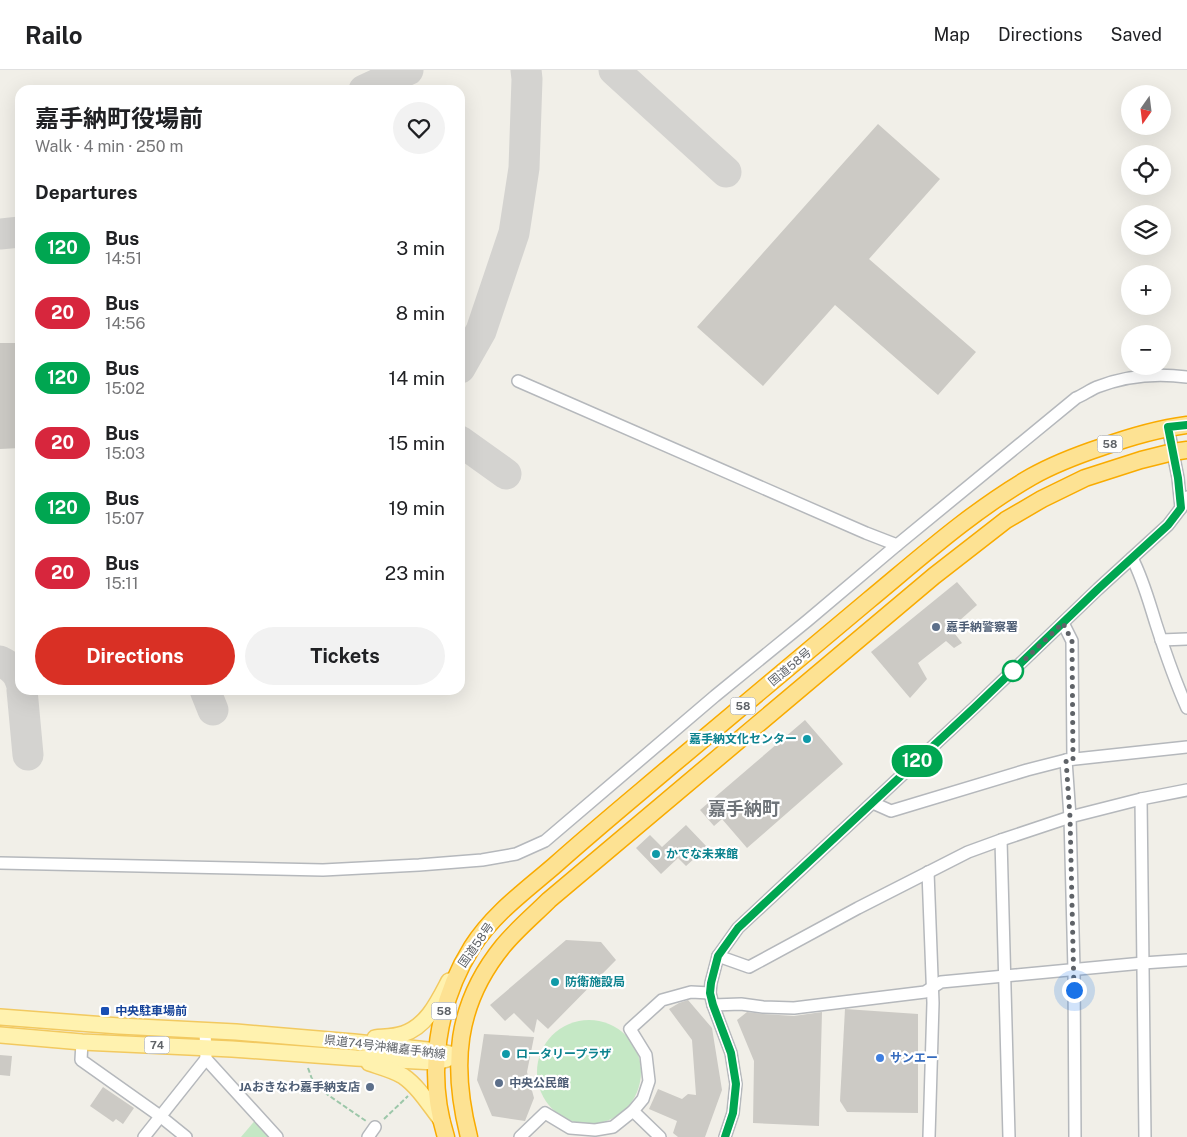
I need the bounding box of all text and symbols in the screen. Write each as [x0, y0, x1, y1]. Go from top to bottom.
text: Railo [25, 21, 83, 49]
text: Map [933, 24, 970, 45]
text: Directions [998, 24, 1083, 45]
text: Saved [1111, 24, 1162, 45]
north arrow [1121, 85, 1171, 135]
map controls [1121, 85, 1171, 375]
button: heart [393, 102, 445, 154]
text: 嘉手納町役場前 [35, 104, 203, 132]
text: Walk · 4 min · 250 m [35, 137, 183, 156]
button: locate [1121, 145, 1171, 195]
text: Departures [35, 181, 138, 203]
button: layers [1121, 205, 1171, 255]
text: Bus [105, 227, 139, 249]
text: 120 [47, 237, 78, 258]
text: 3 min [396, 237, 445, 259]
text: 14:51 [105, 249, 142, 268]
button: + [1121, 265, 1171, 315]
text: Bus [105, 292, 139, 314]
text: 20 [51, 302, 74, 323]
text: 8 min [396, 302, 445, 324]
text: 14:56 [105, 314, 145, 333]
button: − [1121, 325, 1171, 375]
text: Bus [105, 357, 139, 379]
text: 120 [47, 367, 78, 388]
text: 14 min [388, 367, 445, 389]
text: 15:02 [105, 379, 145, 398]
text: Bus [105, 422, 139, 444]
text: 20 [51, 432, 74, 453]
text: 15 min [388, 432, 445, 454]
road number: 58 [1098, 436, 1122, 452]
text: 15:03 [105, 444, 145, 463]
text: Bus [105, 487, 139, 509]
text: 120 [47, 497, 78, 518]
text: 19 min [389, 497, 445, 519]
text: 15:07 [105, 509, 144, 528]
text: Bus [105, 552, 139, 574]
text: 20 [51, 562, 74, 583]
text: 23 min [385, 562, 445, 584]
text: 15:11 [105, 574, 138, 593]
place label: 嘉手納警察署 [946, 620, 1018, 634]
marker: 嘉手納警察署 [930, 621, 942, 633]
button: Directions [35, 627, 235, 685]
button: Tickets [245, 627, 445, 685]
street label: 国道58号 [766, 645, 814, 689]
unlabelled marker [1002, 660, 1024, 682]
road number: 58 [730, 698, 756, 714]
place label: 嘉手納文化センター [689, 732, 797, 746]
marker: 嘉手納文化センター [801, 733, 813, 745]
line badge: 120 [888, 745, 946, 777]
text: 120 [902, 750, 932, 771]
district label: 嘉手納町 [708, 798, 780, 819]
place label: かでな未来館 [666, 847, 738, 861]
marker: かでな未来館 [650, 848, 662, 860]
street label: 国道58号 [456, 920, 496, 970]
place label: 防衛施設局 [565, 975, 625, 989]
marker: 防衛施設局 [549, 976, 561, 988]
your location [1062, 978, 1087, 1003]
road number: 58 [432, 1002, 456, 1019]
place label: 中央駐車場前 [115, 1004, 187, 1018]
marker: 中央駐車場前 [99, 1005, 111, 1017]
street label: 県道74号沖縄嘉手納線 [323, 1033, 447, 1061]
road number: 74 [144, 1036, 170, 1054]
place label: ロータリープラザ [516, 1047, 611, 1061]
marker: ロータリープラザ [500, 1048, 512, 1060]
place label: サンエー [890, 1051, 938, 1065]
marker: サンエー [874, 1052, 886, 1064]
place label: 中央公民館 [509, 1076, 569, 1090]
marker: 中央公民館 [493, 1077, 505, 1089]
place label: JAおきなわ嘉手納支店 [239, 1080, 360, 1094]
marker: JAおきなわ嘉手納支店 [364, 1081, 376, 1093]

